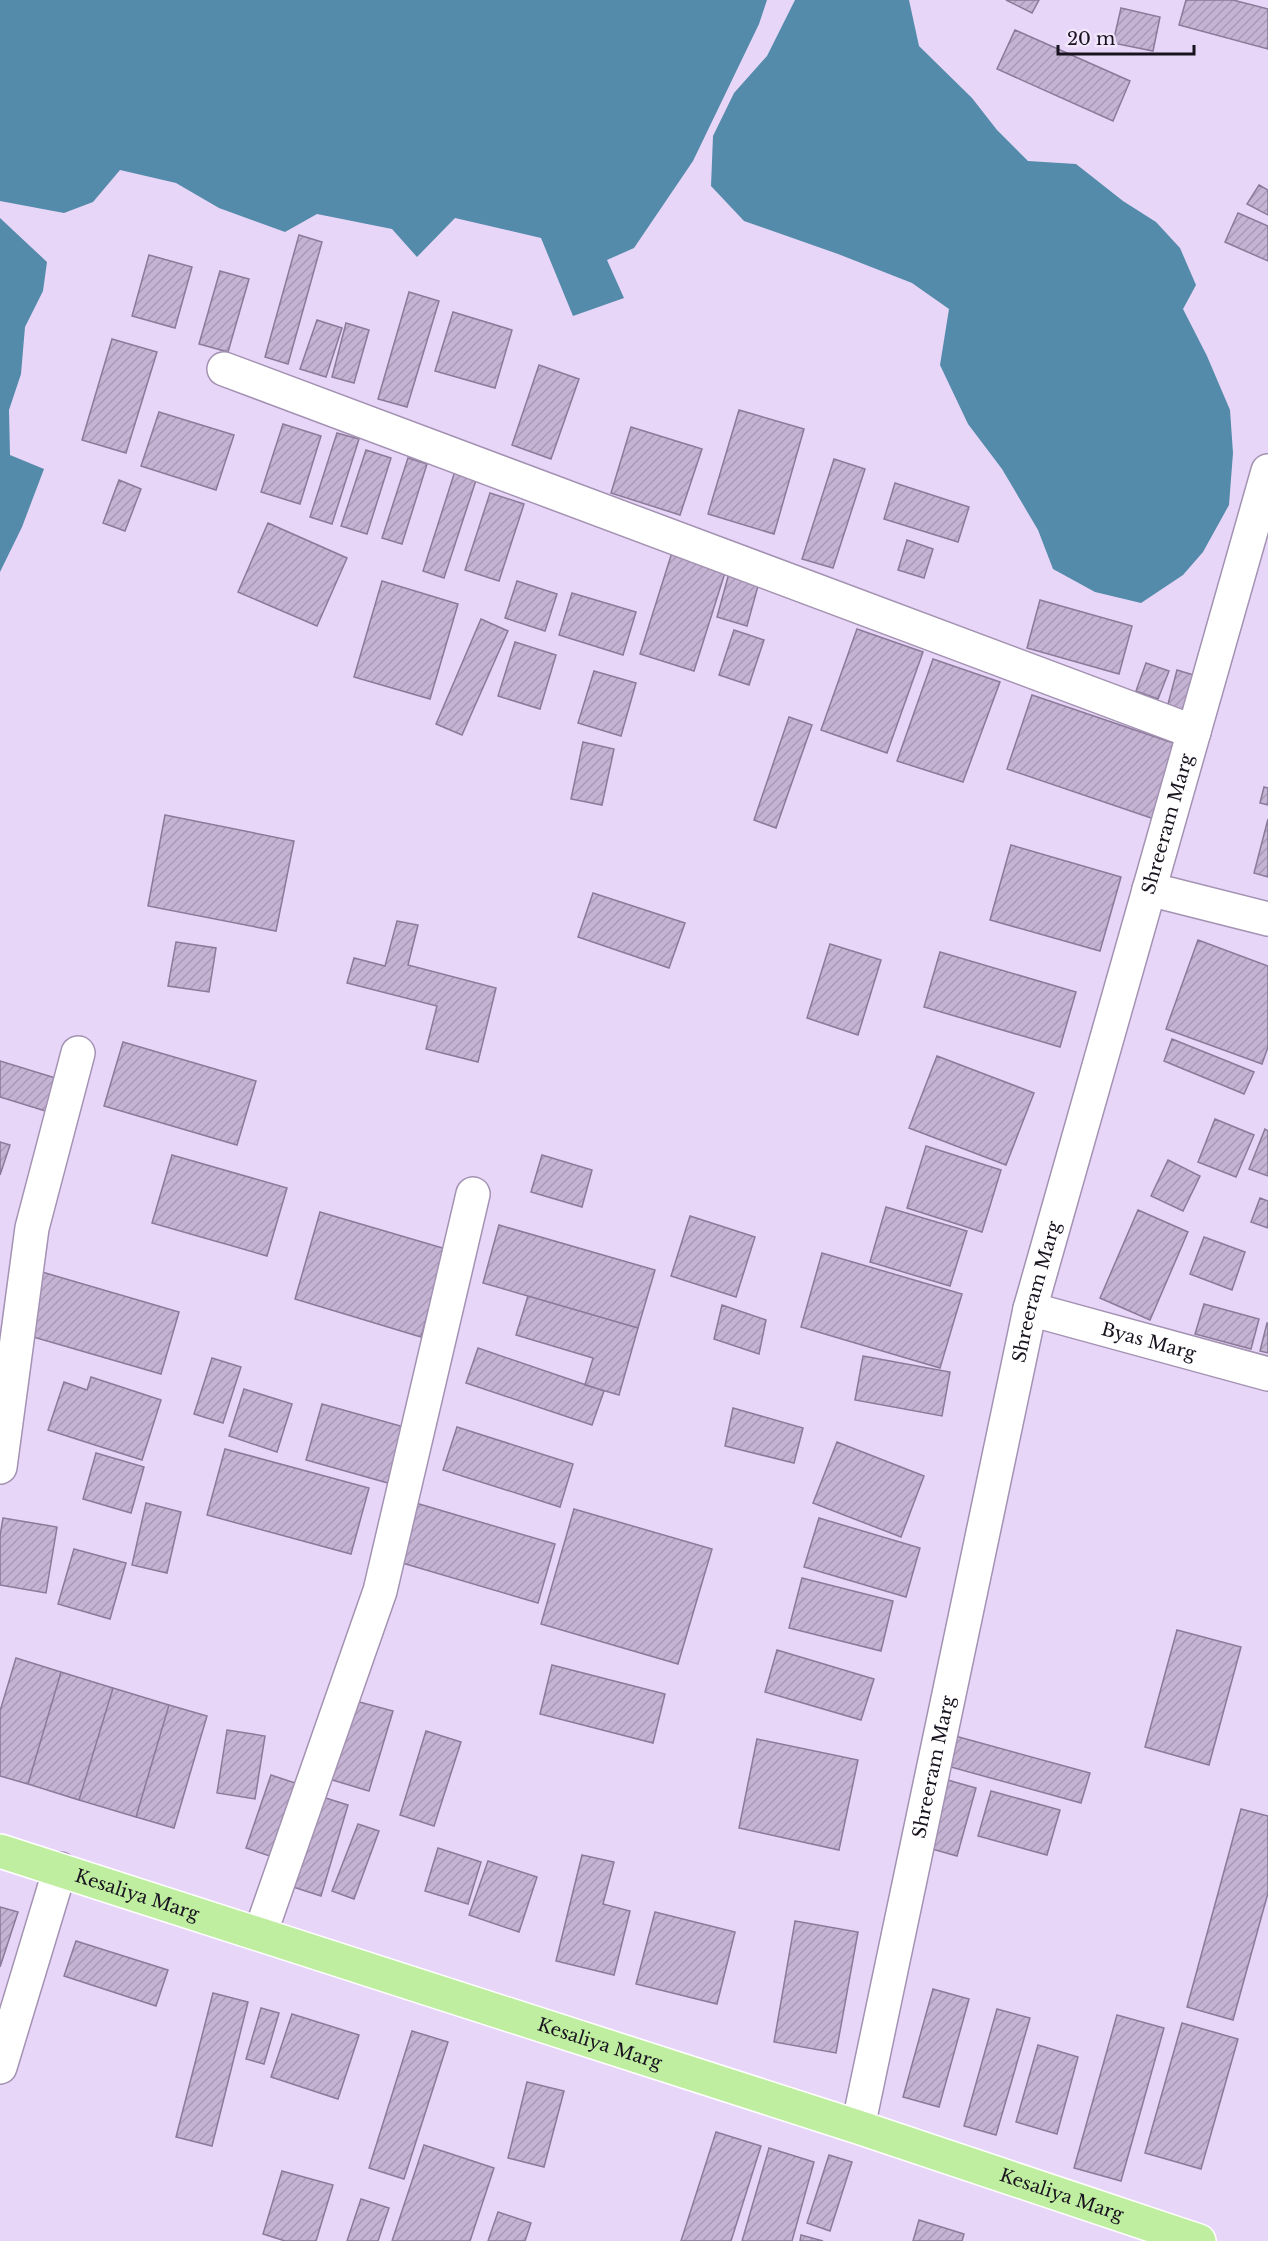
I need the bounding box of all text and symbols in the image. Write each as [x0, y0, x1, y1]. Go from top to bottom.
scale bar [1058, 18, 1194, 56]
text: 20 m [1067, 28, 1115, 50]
street label: Shreeram Marg [1137, 751, 1198, 897]
street label: Shreeram Marg [1008, 1219, 1065, 1365]
street label: Byas Marg [1099, 1318, 1199, 1365]
street label: Shreeram Marg [908, 1693, 959, 1840]
street label: Kesaliya Marg [72, 1865, 202, 1925]
street label: Kesaliya Marg [535, 2014, 665, 2074]
street label: Kesaliya Marg [997, 2164, 1127, 2226]

